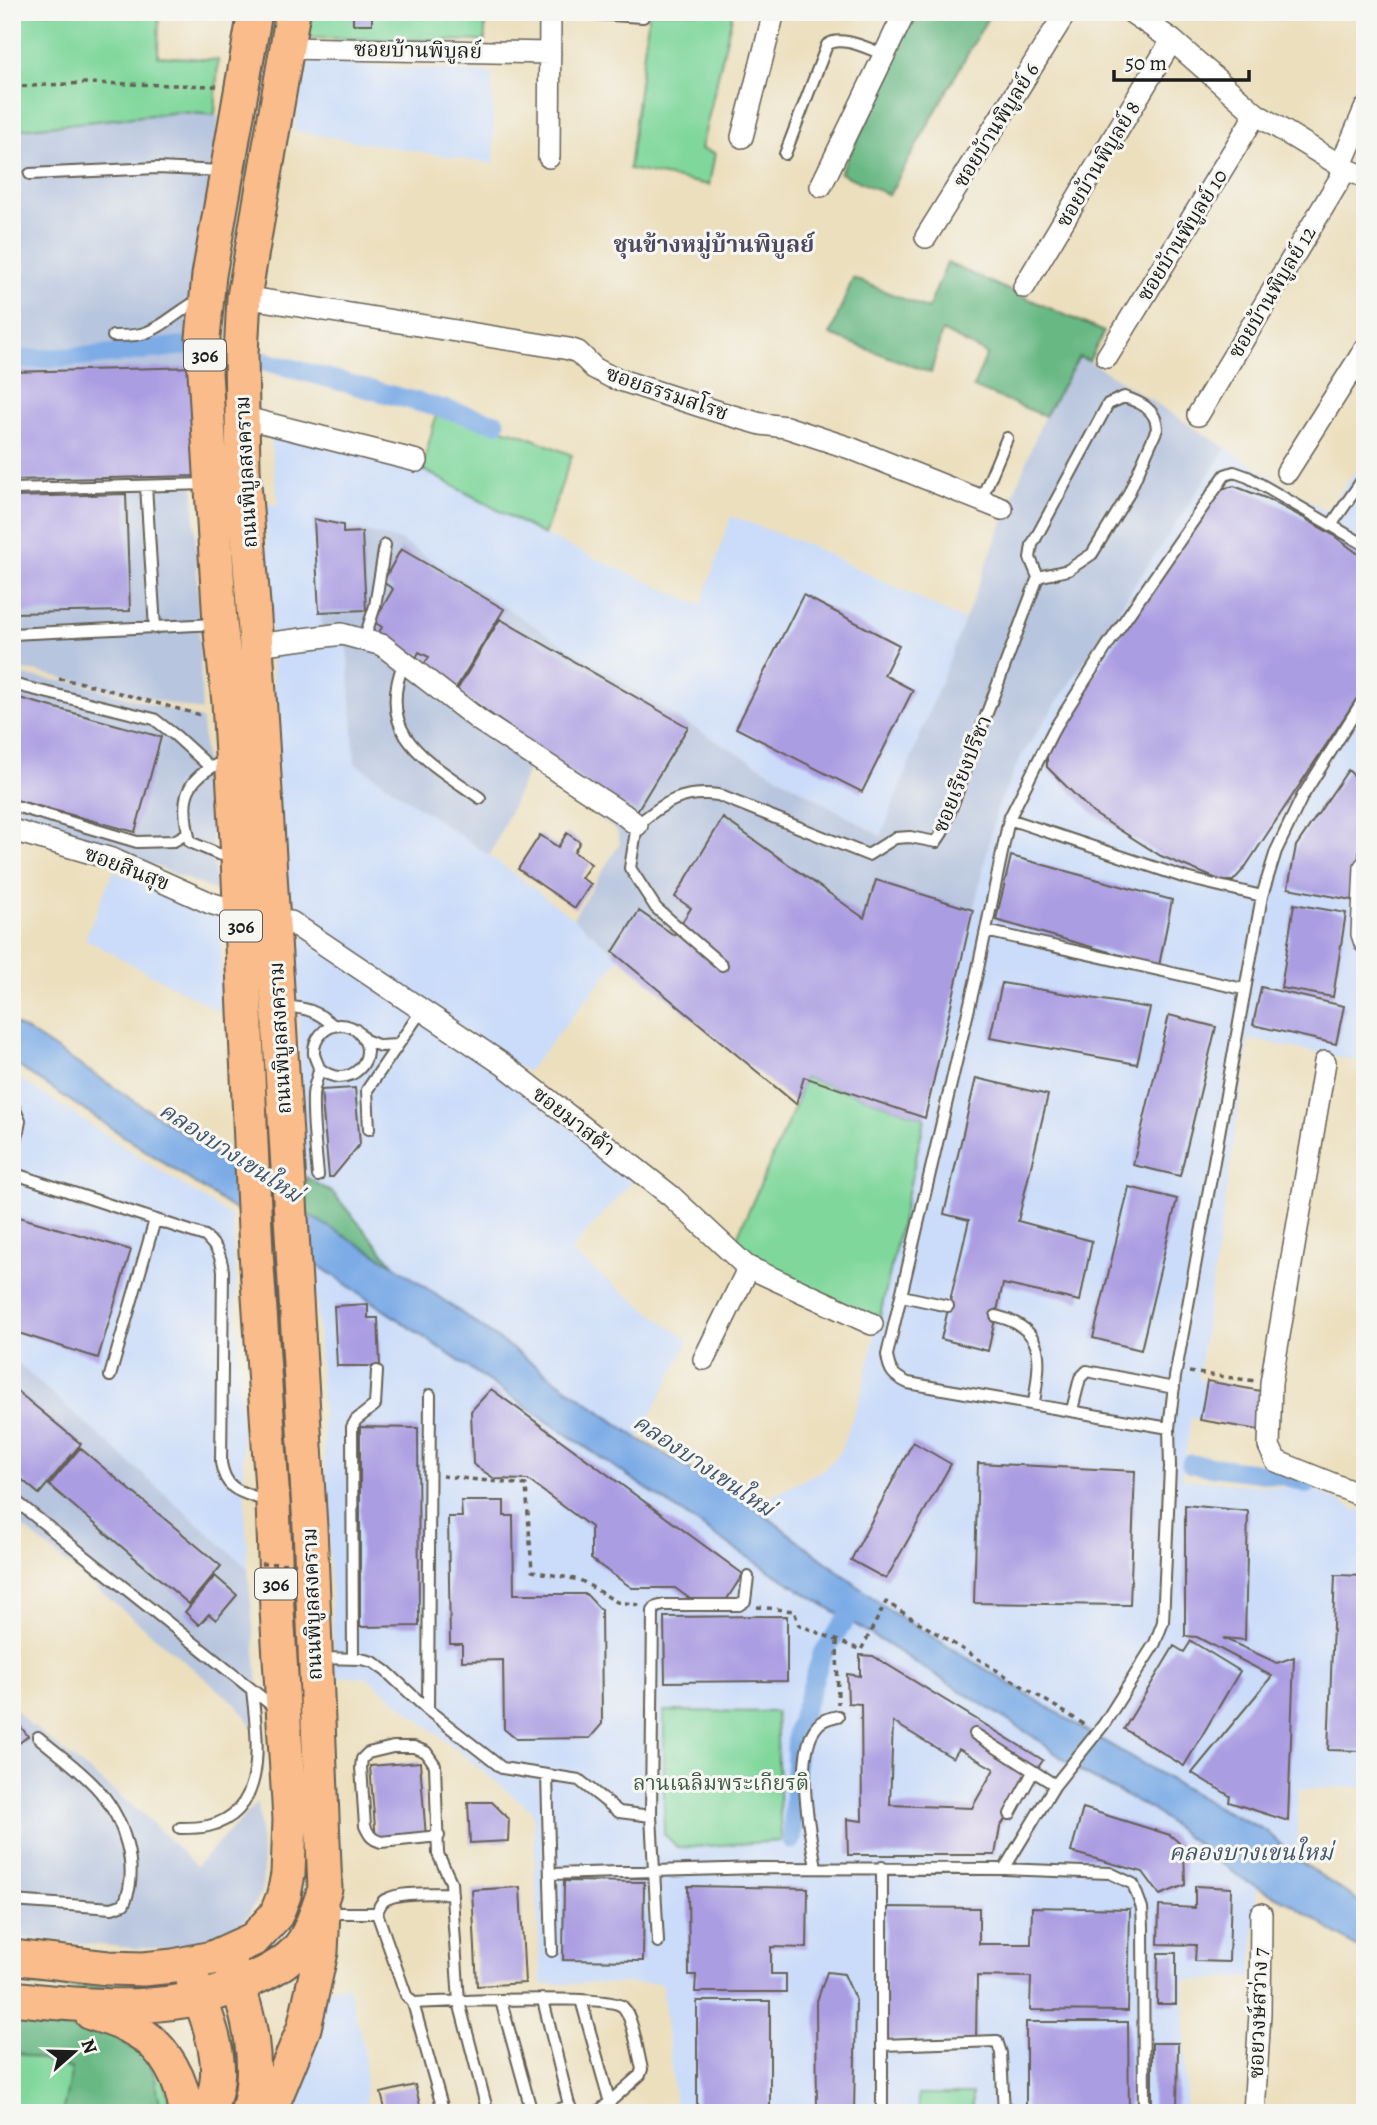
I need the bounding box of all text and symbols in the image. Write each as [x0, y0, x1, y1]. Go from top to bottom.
street label: ซอยบ้านพิบูลย์ [354, 35, 482, 65]
scale bar [1114, 38, 1249, 82]
text: 50 m [1125, 49, 1167, 77]
street label: ซอยบ้านพิบูลย์ 6 [946, 57, 1046, 193]
street label: ซอยบ้านพิบูลย์ 8 [1049, 96, 1147, 232]
street label: ซอยบ้านพิบูลย์ 10 [1130, 164, 1234, 306]
street label: ซอยบ้านพิบูลย์ 12 [1221, 221, 1323, 363]
district label: ชุนข้างหมู่บ้านพิบูลย์ [614, 229, 815, 260]
road number: 306 [184, 340, 226, 370]
street label: ซอยธรรมสโรช [602, 358, 732, 427]
street label: ถนนพิบูลสงคราม [228, 395, 264, 549]
street label: ซอยเรียงปรีชา [926, 711, 998, 837]
street label: ซอยสินสุข [80, 839, 174, 897]
road number: 306 [220, 910, 262, 942]
street label: ถนนพิบูลสงคราม [262, 961, 298, 1115]
street label: ซอยมาสด้า [527, 1080, 621, 1162]
water label: คลองบางเขนใหม่ [153, 1094, 311, 1212]
water label: คลองบางเขนใหม่ [627, 1406, 783, 1526]
street label: ถนนพิบูลสงคราม [295, 1527, 329, 1681]
road number: 306 [255, 1568, 297, 1600]
park label: ลานเฉลิมพระเกียรติ [633, 1769, 809, 1797]
water label: คลองบางเขนใหม่ [1169, 1836, 1336, 1868]
street label: ซอยวงษ์สว่าง 7 [1242, 1947, 1274, 2079]
north arrow [38, 2016, 108, 2086]
text: N [74, 2036, 104, 2058]

